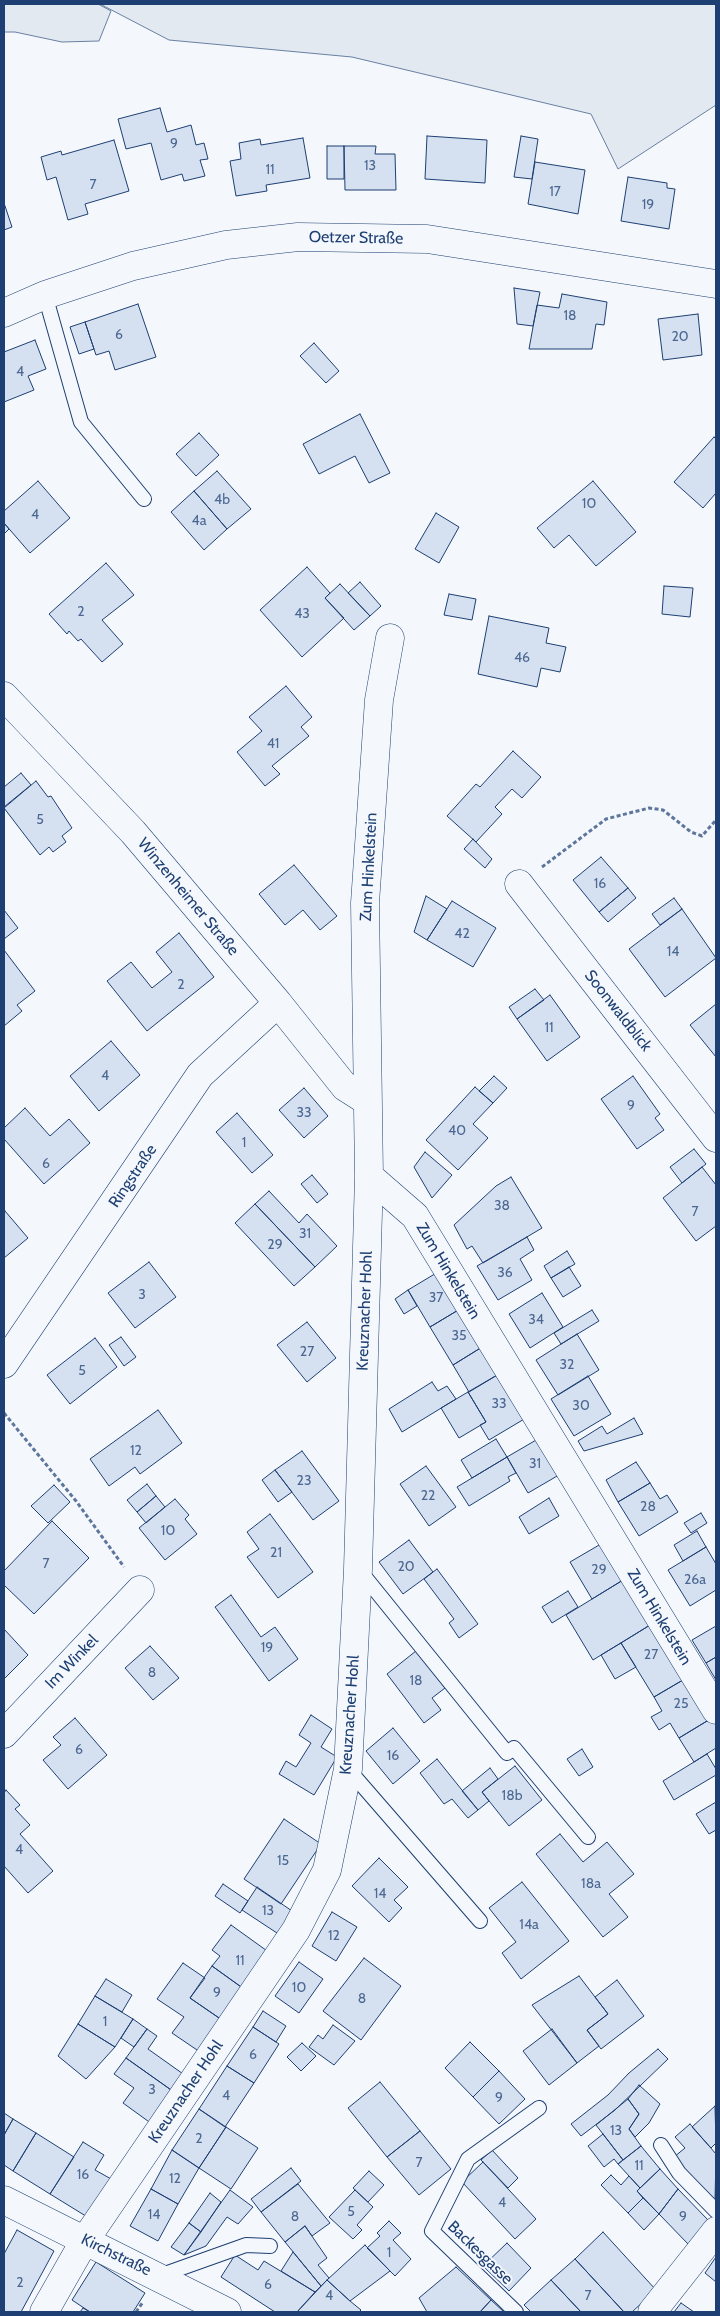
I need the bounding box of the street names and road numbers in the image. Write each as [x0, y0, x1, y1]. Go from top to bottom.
street label: Oetzer Straße [309, 228, 403, 248]
street label: Zum Hinkelstein [357, 812, 381, 922]
street label: Winzenheimer Straße [133, 834, 243, 960]
street label: Soonwaldblick [580, 966, 656, 1056]
street label: Ringstraße [105, 1141, 161, 1211]
street label: Zum Hinkelstein [412, 1219, 484, 1323]
street label: Kreuznacher Hohl [353, 1251, 377, 1371]
street label: Zum Hinkelstein [623, 1565, 695, 1669]
street label: Im Winkel [42, 1631, 102, 1693]
street label: Kreuznacher Hohl [336, 1655, 364, 1775]
street label: Kreuznacher Hohl [145, 2037, 227, 2147]
street label: Backesgasse [443, 2217, 517, 2289]
street label: Kirchstraße [78, 2230, 154, 2280]

